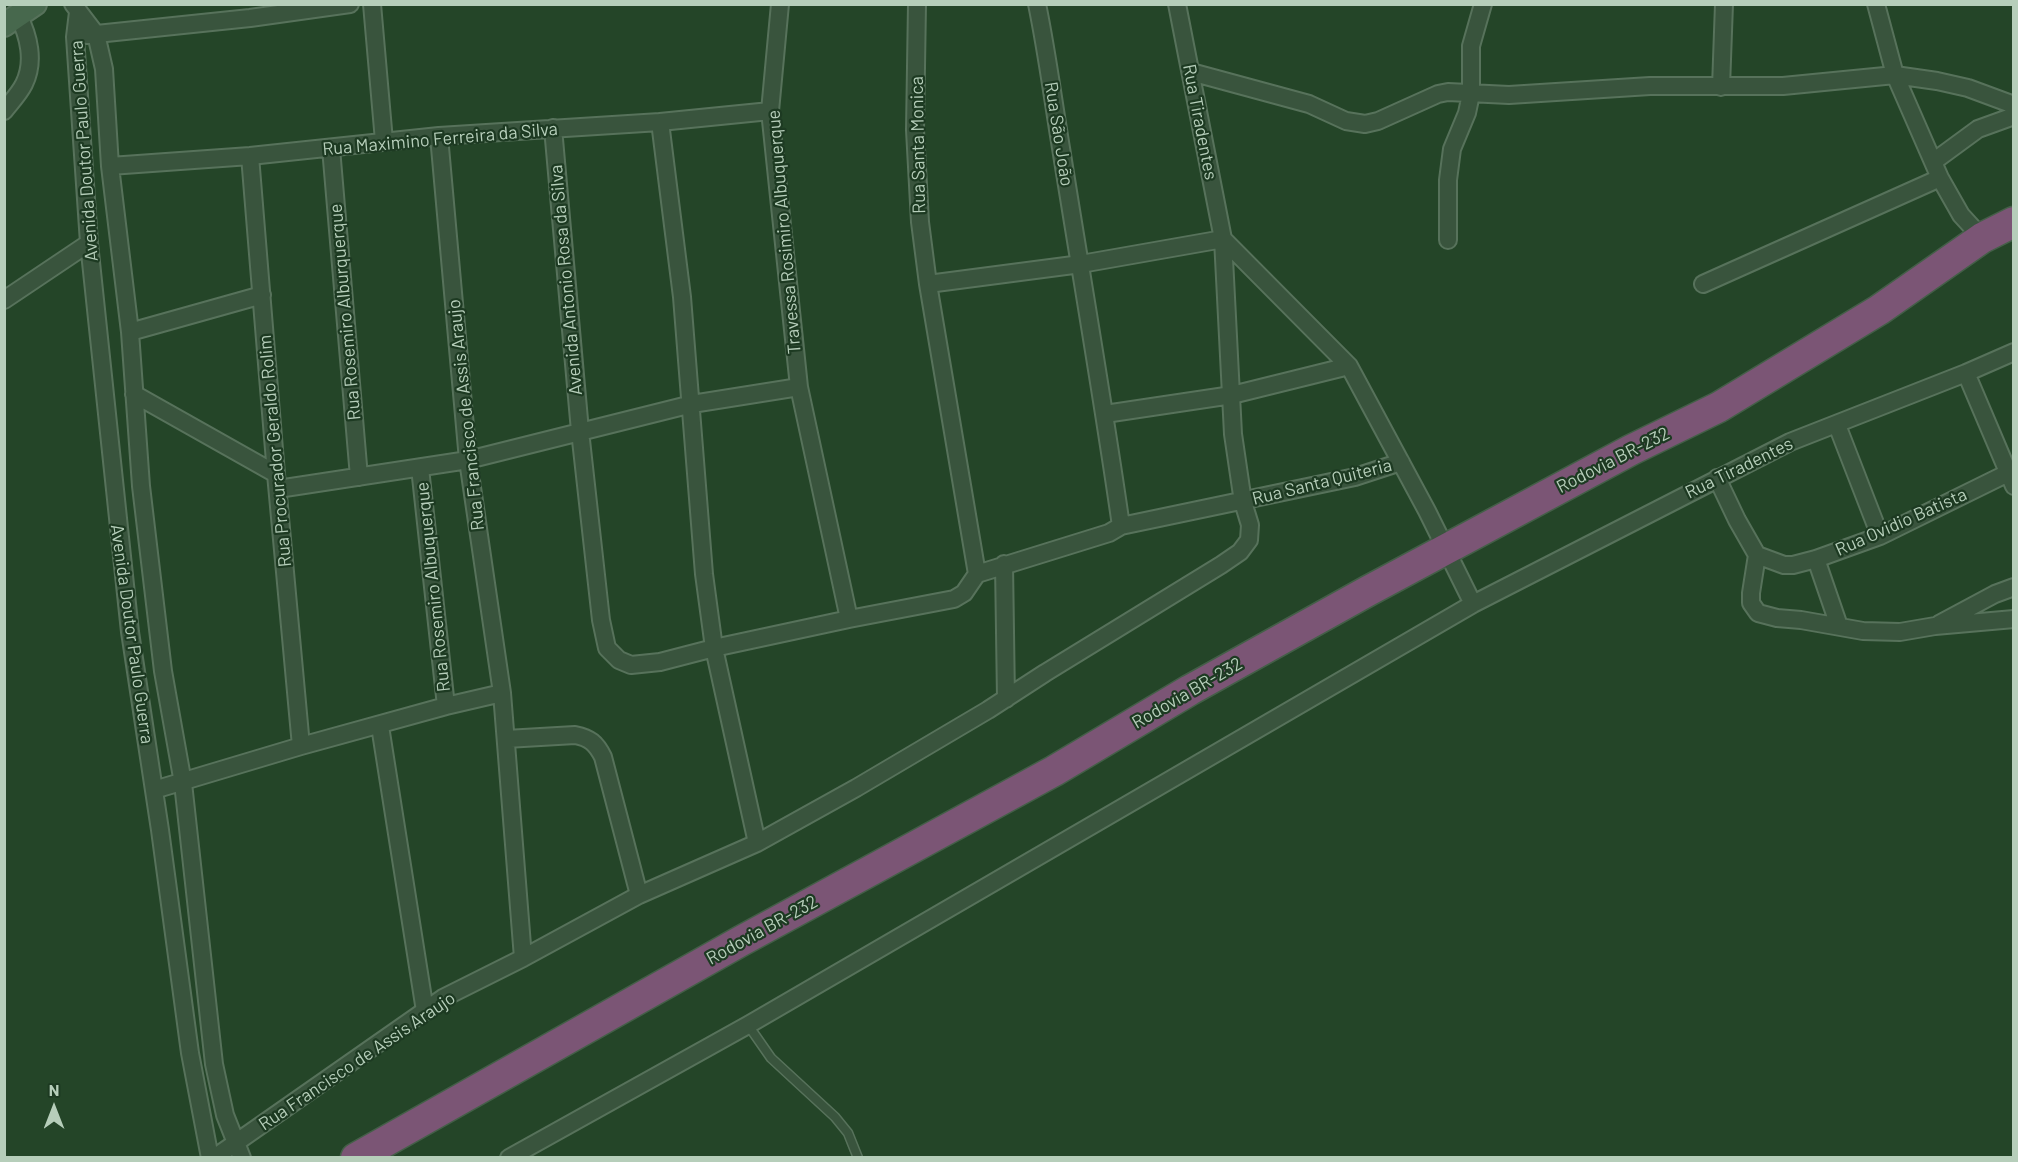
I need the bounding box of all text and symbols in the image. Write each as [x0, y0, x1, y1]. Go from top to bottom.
street label: Avenida Doutor Paulo Guerra [65, 40, 103, 262]
street label: Rua Tiradentes [1178, 62, 1222, 182]
street label: Rua Santa Monica [906, 76, 930, 214]
street label: Rua São João [1040, 80, 1078, 188]
street label: Travessa Rosimiro Albuquerque [763, 109, 805, 355]
street label: Rua Maximino Ferreira da Silva [321, 118, 559, 160]
street label: Avenida Antonio Rosa da Silva [545, 164, 587, 396]
street label: Rua Rosemiro Alburquerque [325, 203, 365, 421]
street label: Rua Francisco de Assis Araujo [443, 298, 489, 532]
street label: Rua Procurador Geraldo Rolim [254, 334, 296, 568]
street label: Rodovia BR-232 [1553, 422, 1673, 498]
street label: Rua Tiradentes [1682, 433, 1796, 503]
street label: Rua Santa Quiteria [1250, 454, 1394, 510]
street label: Rua Rosemiro Albuquerque [411, 481, 455, 693]
street label: Rua Ovidio Batista [1832, 483, 1970, 561]
street label: Avenida Doutor Paulo Guerra [106, 523, 158, 745]
street label: Rodovia BR-232 [1128, 653, 1246, 733]
street label: Rodovia BR-232 [703, 891, 821, 969]
street label: Rua Francisco de Assis Araujo [255, 987, 459, 1135]
north arrow [24, 1078, 84, 1138]
text: N [49, 1080, 59, 1099]

